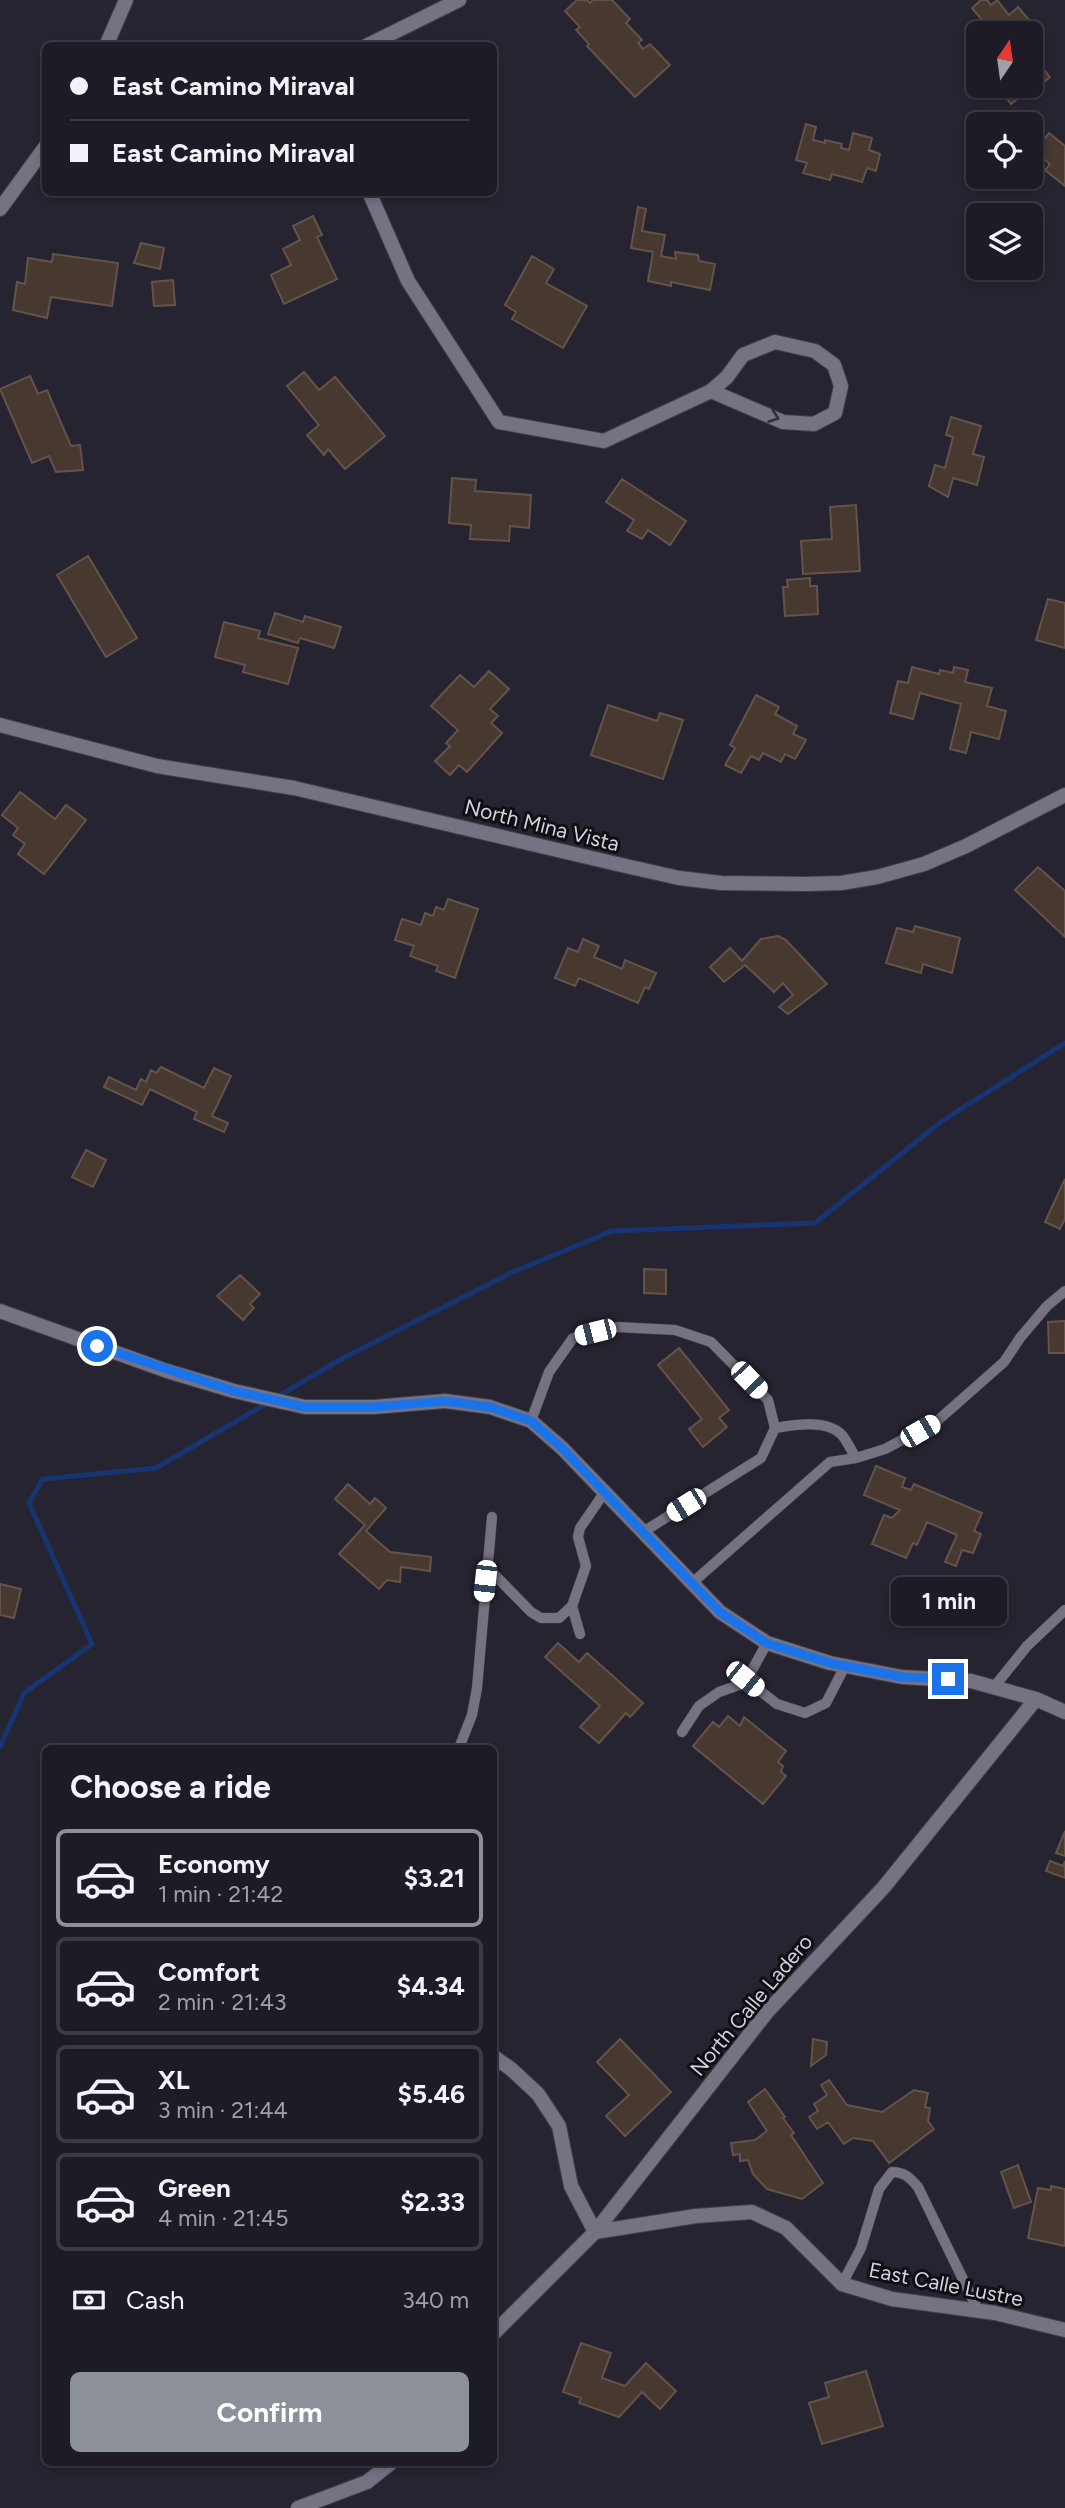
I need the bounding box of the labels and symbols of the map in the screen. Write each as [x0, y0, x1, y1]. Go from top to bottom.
north arrow [966, 21, 1043, 98]
one-way arrow [767, 409, 779, 423]
street label: North Mina Vista [462, 794, 622, 856]
car [573, 1317, 618, 1347]
route start [81, 1330, 113, 1362]
car [727, 1358, 772, 1402]
car [897, 1411, 944, 1451]
car [663, 1485, 710, 1525]
car [473, 1559, 498, 1603]
callout: 1 min [890, 1578, 1006, 1626]
car [723, 1658, 768, 1700]
route end [932, 1663, 964, 1695]
street label: North Calle Ladero [685, 1929, 817, 2081]
street label: East Calle Lustre [867, 2257, 1025, 2311]

